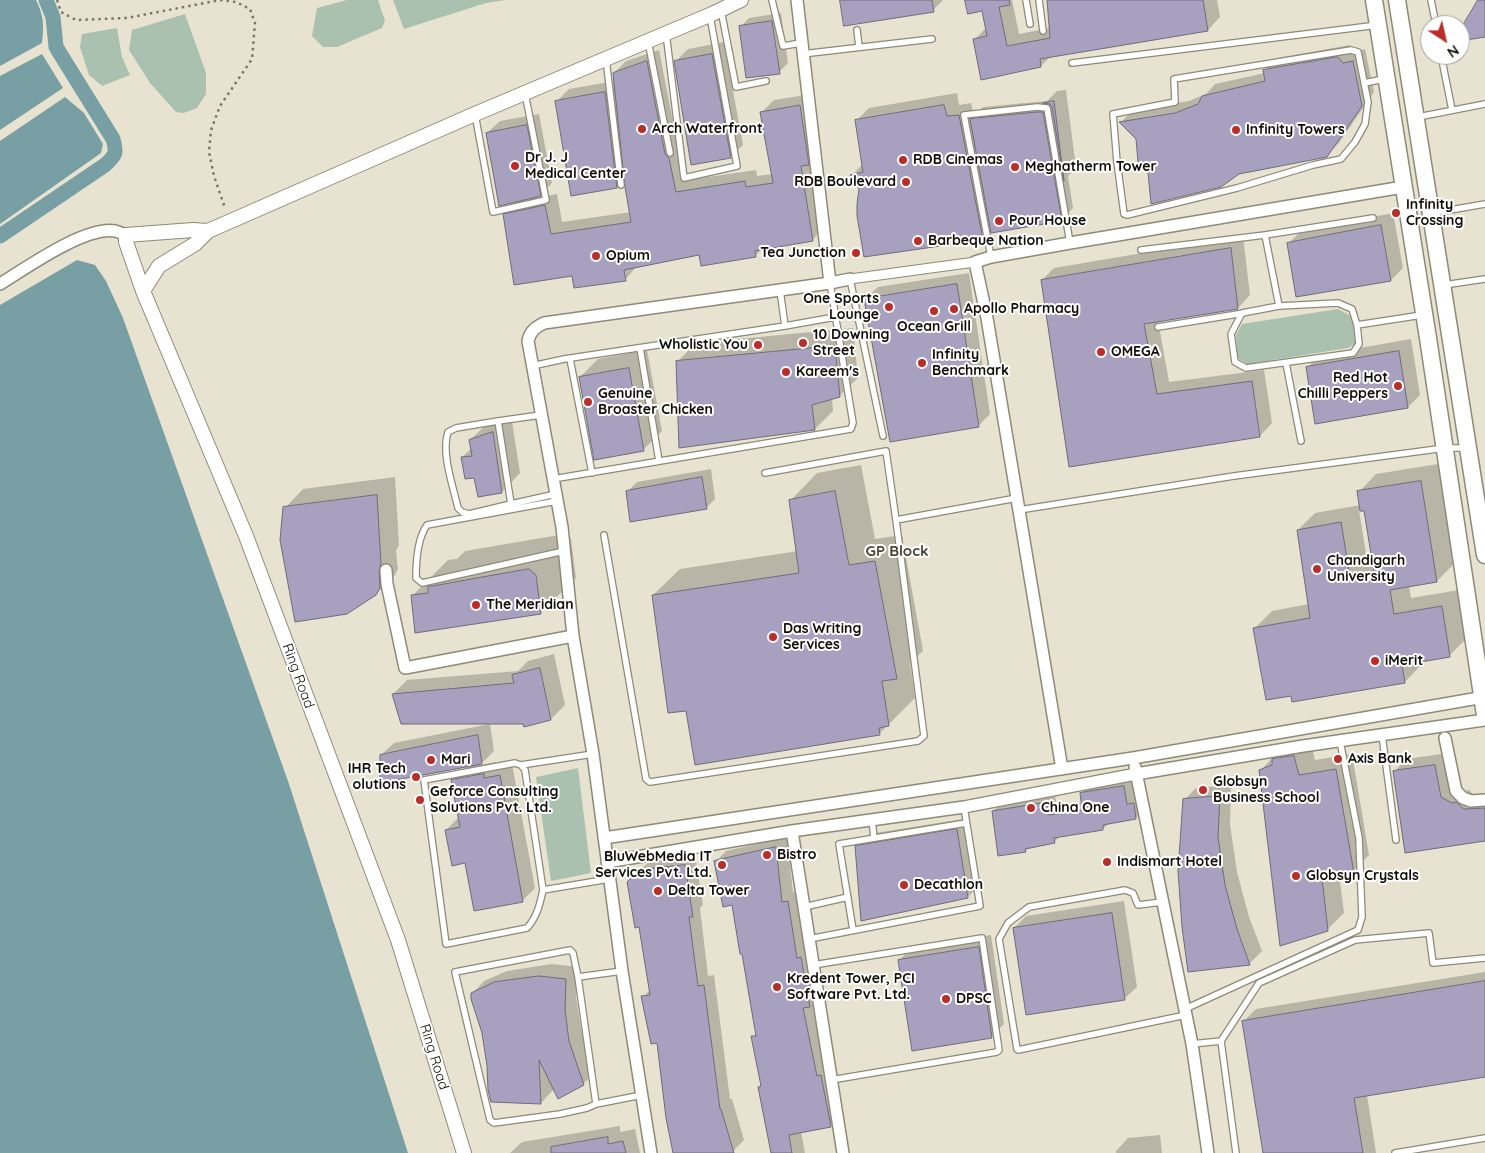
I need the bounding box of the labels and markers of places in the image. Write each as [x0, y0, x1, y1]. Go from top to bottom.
place label: Arch Waterfront [652, 121, 763, 137]
place label: Infinity Towers [1246, 122, 1345, 138]
marker: Arch Waterfront [636, 123, 648, 135]
marker: Infinity Towers [1230, 124, 1242, 136]
place label: Dr J. J Medical Center [525, 150, 626, 182]
place label: RDB Cinemas [913, 152, 1003, 168]
marker: RDB Cinemas [897, 154, 909, 166]
place label: Meghatherm Tower [1025, 159, 1157, 175]
marker: Dr J. J Medical Center [509, 160, 521, 172]
marker: Meghatherm Tower [1009, 161, 1021, 173]
place label: RDB Boulevard [794, 174, 896, 190]
marker: RDB Boulevard [900, 176, 912, 188]
place label: Infinity Crossing [1406, 197, 1463, 230]
marker: Infinity Crossing [1390, 207, 1402, 219]
place label: Pour House [1009, 213, 1086, 229]
marker: Pour House [993, 215, 1005, 227]
place label: Barbeque Nation [928, 233, 1043, 249]
marker: Barbeque Nation [912, 235, 924, 247]
place label: Tea Junction [760, 245, 846, 261]
marker: Tea Junction [850, 247, 862, 259]
place label: Opium [606, 248, 650, 264]
marker: Opium [590, 250, 602, 262]
place label: One Sports Lounge [803, 291, 879, 324]
marker: One Sports Lounge [883, 301, 895, 313]
place label: Apollo Pharmacy [964, 301, 1079, 317]
marker: Apollo Pharmacy [948, 303, 960, 315]
marker: Ocean Grill [928, 305, 940, 317]
place label: Ocean Grill [897, 319, 971, 335]
place label: 10 Downing Street [813, 327, 889, 360]
place label: Wholistic You [659, 337, 748, 353]
marker: 10 Downing Street [797, 337, 809, 349]
marker: Wholistic You [752, 339, 764, 351]
place label: OMEGA [1111, 344, 1160, 360]
marker: OMEGA [1095, 346, 1107, 358]
place label: Infinity Benchmark [932, 347, 1009, 380]
marker: Infinity Benchmark [916, 357, 928, 369]
place label: Kareem's [796, 364, 859, 380]
marker: Kareem's [780, 366, 792, 378]
place label: Red Hot Chilli Peppers [1298, 370, 1388, 402]
marker: Red Hot Chilli Peppers [1392, 380, 1404, 392]
place label: Genuine Broaster Chicken [598, 386, 713, 418]
marker: Genuine Broaster Chicken [582, 396, 594, 408]
place label: Chandigarh University [1327, 553, 1405, 586]
marker: Chandigarh University [1311, 563, 1323, 575]
place label: The Meridian [486, 597, 573, 613]
marker: The Meridian [470, 599, 482, 611]
place label: Das Writing Services [783, 621, 861, 654]
marker: Das Writing Services [767, 631, 779, 643]
place label: iMerit [1385, 653, 1423, 669]
marker: iMerit [1369, 655, 1381, 667]
place label: Axis Bank [1348, 751, 1412, 767]
place label: Mari [441, 752, 471, 768]
marker: Axis Bank [1332, 753, 1344, 765]
marker: Mari [425, 754, 437, 766]
place label: IHR Tech olutions [348, 761, 406, 794]
marker: IHR Tech olutions [410, 771, 422, 783]
place label: Globsyn Business School [1213, 774, 1320, 806]
place label: Geforce Consulting Solutions Pvt. Ltd. [430, 784, 559, 816]
marker: Globsyn Business School [1197, 784, 1209, 796]
marker: Geforce Consulting Solutions Pvt. Ltd. [414, 794, 426, 806]
place label: China One [1041, 800, 1110, 816]
marker: China One [1025, 802, 1037, 814]
place label: Bistro [777, 847, 816, 863]
place label: BluWebMedia IT Services Pvt. Ltd. [595, 849, 712, 882]
marker: Bistro [761, 849, 773, 861]
place label: Indismart Hotel [1117, 854, 1222, 870]
marker: Indismart Hotel [1101, 856, 1113, 868]
marker: BluWebMedia IT Services Pvt. Ltd. [716, 859, 728, 871]
place label: Globsyn Crystals [1306, 868, 1419, 884]
marker: Globsyn Crystals [1290, 870, 1302, 882]
place label: Decathlon [914, 877, 983, 893]
marker: Decathlon [898, 879, 910, 891]
place label: Delta Tower [668, 883, 749, 899]
marker: Delta Tower [652, 885, 664, 897]
place label: Kredent Tower, PCI Software Pvt. Ltd. [787, 971, 915, 1004]
marker: Kredent Tower, PCI Software Pvt. Ltd. [771, 981, 783, 993]
place label: DPSC [956, 991, 992, 1007]
marker: DPSC [940, 993, 952, 1005]

